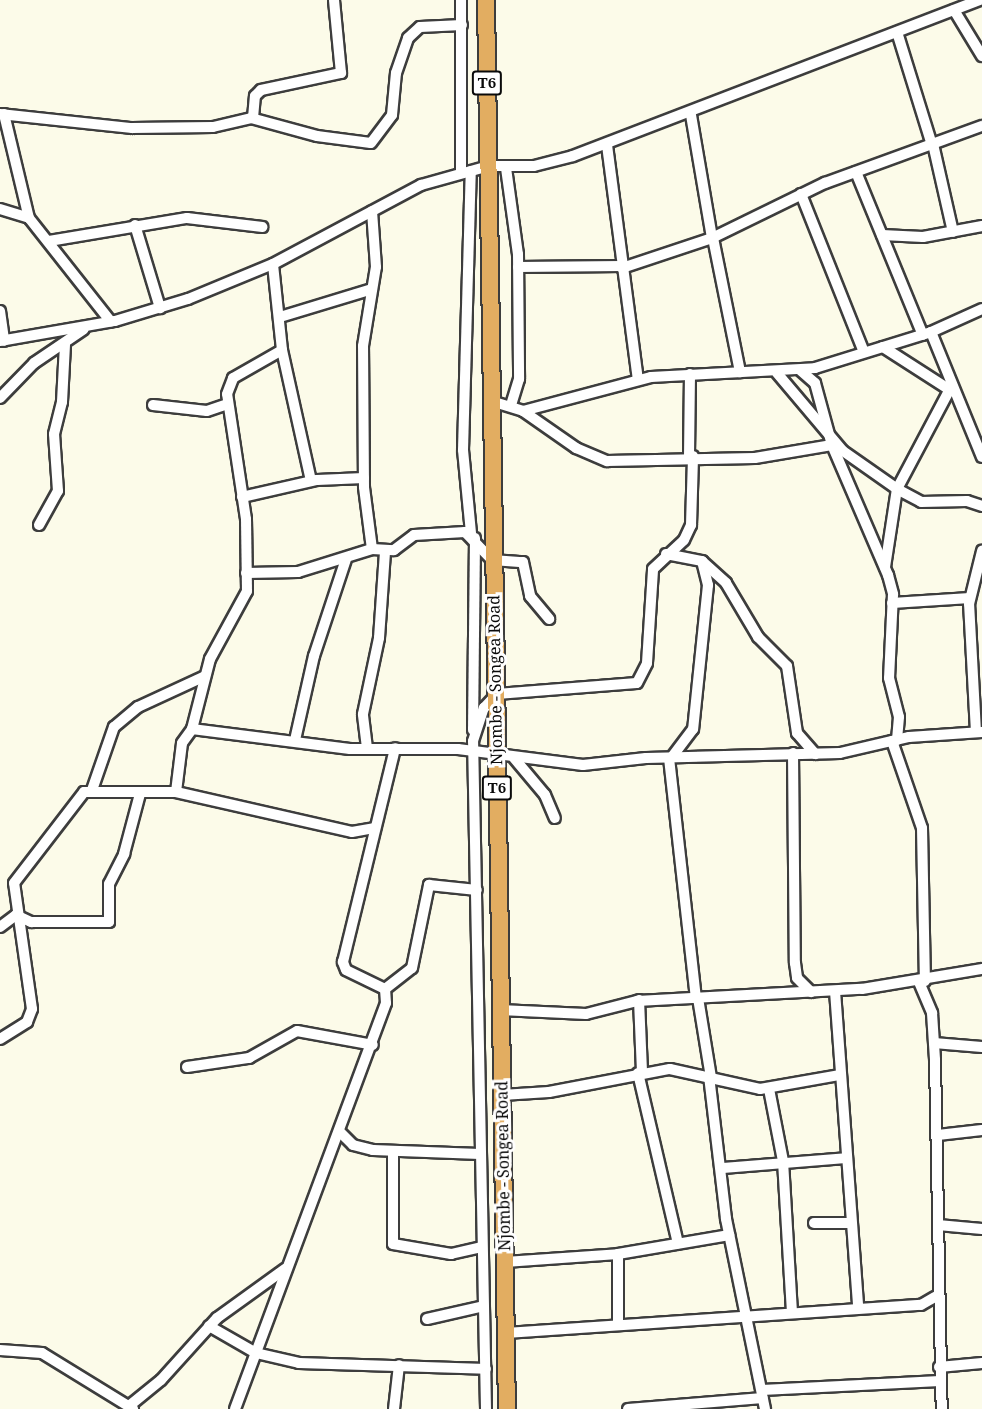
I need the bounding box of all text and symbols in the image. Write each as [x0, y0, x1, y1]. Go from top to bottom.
road number: T6 [470, 71, 504, 95]
street label: Njombe - Songea Road [484, 595, 506, 765]
road number: T6 [480, 776, 514, 800]
street label: Njombe - Songea Road [492, 1081, 514, 1251]

